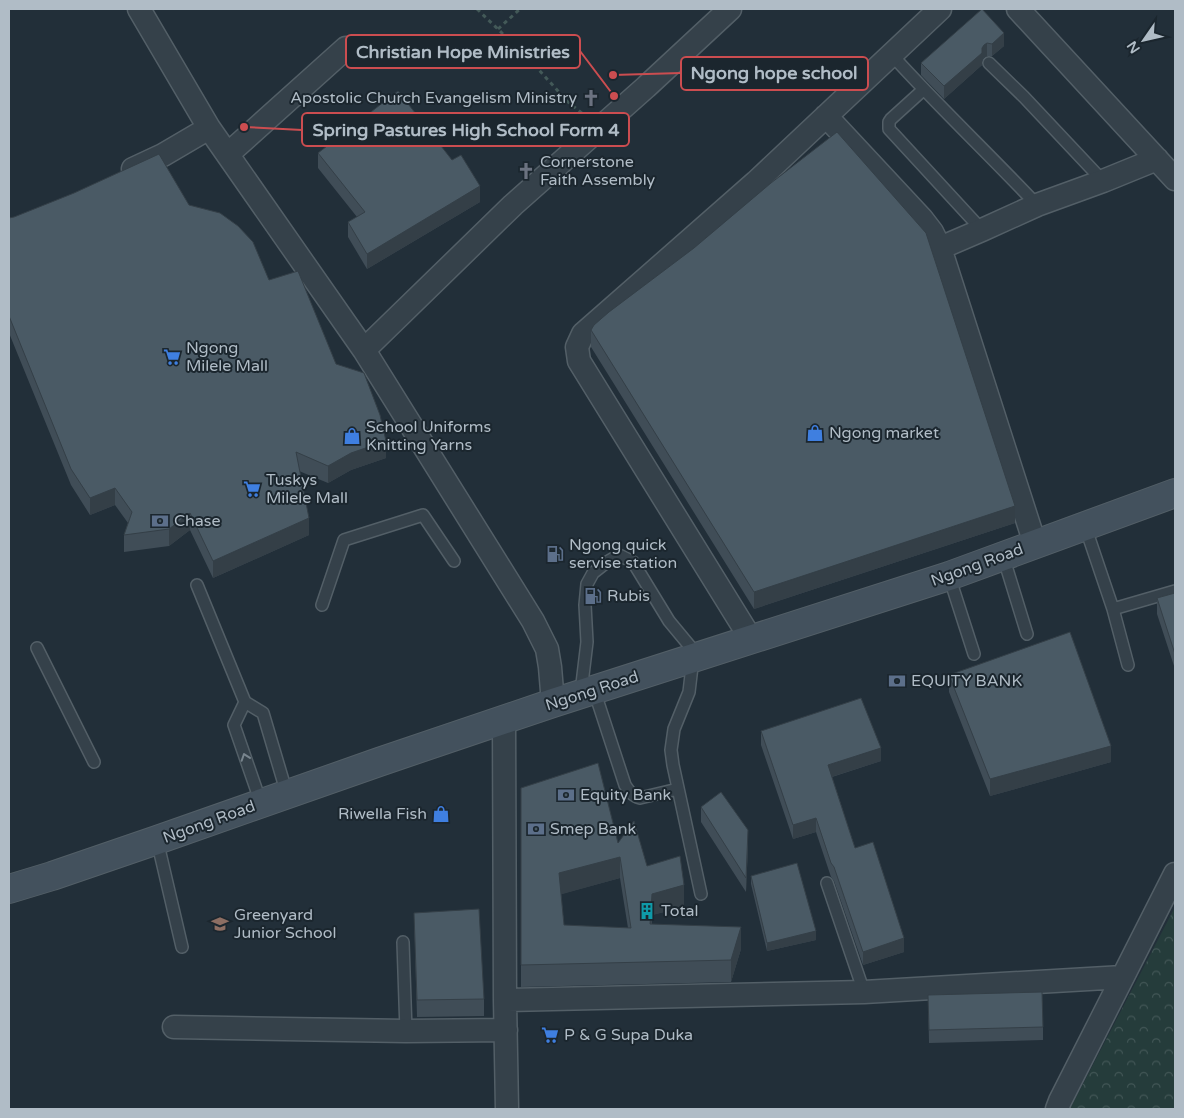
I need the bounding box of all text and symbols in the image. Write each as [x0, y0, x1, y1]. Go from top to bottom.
north arrow [1119, 15, 1169, 65]
callout: Christian Hope Ministries [346, 35, 580, 68]
text: N [1123, 38, 1144, 56]
text: Christian Hope Ministries [356, 41, 570, 63]
callout: Ngong hope school [681, 57, 868, 90]
text: Ngong hope school [690, 62, 858, 84]
place label: Apostolic Church Evangelism Ministry [290, 88, 577, 108]
church icon: Apostolic Church Evangelism Ministry [581, 88, 601, 108]
callout: Spring Pastures High School Form 4 [302, 113, 629, 146]
text: Spring Pastures High School Form 4 [312, 119, 620, 141]
place label: Cornerstone Faith Assembly [540, 152, 656, 190]
church icon: Cornerstone Faith Assembly [516, 161, 536, 181]
place label: Ngong Milele Mall [186, 338, 268, 376]
supermarket icon: Ngong Milele Mall [162, 347, 182, 367]
place label: School Uniforms Knitting Yarns [366, 417, 491, 455]
shop icon: Ngong market [805, 423, 825, 443]
place label: Ngong market [829, 423, 939, 443]
shop icon: School Uniforms Knitting Yarns [342, 426, 362, 446]
place label: Tuskys Milele Mall [266, 470, 348, 508]
supermarket icon: Tuskys Milele Mall [242, 479, 262, 499]
bank icon: Chase [150, 511, 170, 531]
place label: Chase [174, 511, 221, 531]
place label: Ngong quick servise station [569, 535, 677, 573]
street label: Ngong Road [928, 539, 1026, 591]
fuel station icon: Ngong quick servise station [545, 544, 565, 564]
fuel station icon: Rubis [583, 586, 603, 606]
place label: Rubis [607, 586, 650, 606]
street label: Ngong Road [543, 667, 641, 715]
bank icon: EQUITY BANK [887, 671, 907, 691]
place label: EQUITY BANK [911, 671, 1022, 691]
one-way arrow [241, 754, 251, 762]
bank icon: Equity Bank [556, 785, 576, 805]
place label: Equity Bank [580, 785, 671, 805]
street label: Ngong Road [160, 796, 258, 848]
place label: Riwella Fish [338, 804, 427, 824]
shop icon: Riwella Fish [431, 804, 451, 824]
bank icon: Smep Bank [526, 819, 546, 839]
place label: Smep Bank [550, 819, 637, 839]
building icon: Total [637, 901, 657, 921]
place label: Total [661, 901, 698, 921]
place label: Greenyard Junior School [234, 905, 337, 943]
school or university icon: Greenyard Junior School [210, 914, 230, 934]
supermarket icon: P & G Supa Duka [540, 1025, 560, 1045]
place label: P & G Supa Duka [564, 1025, 693, 1045]

